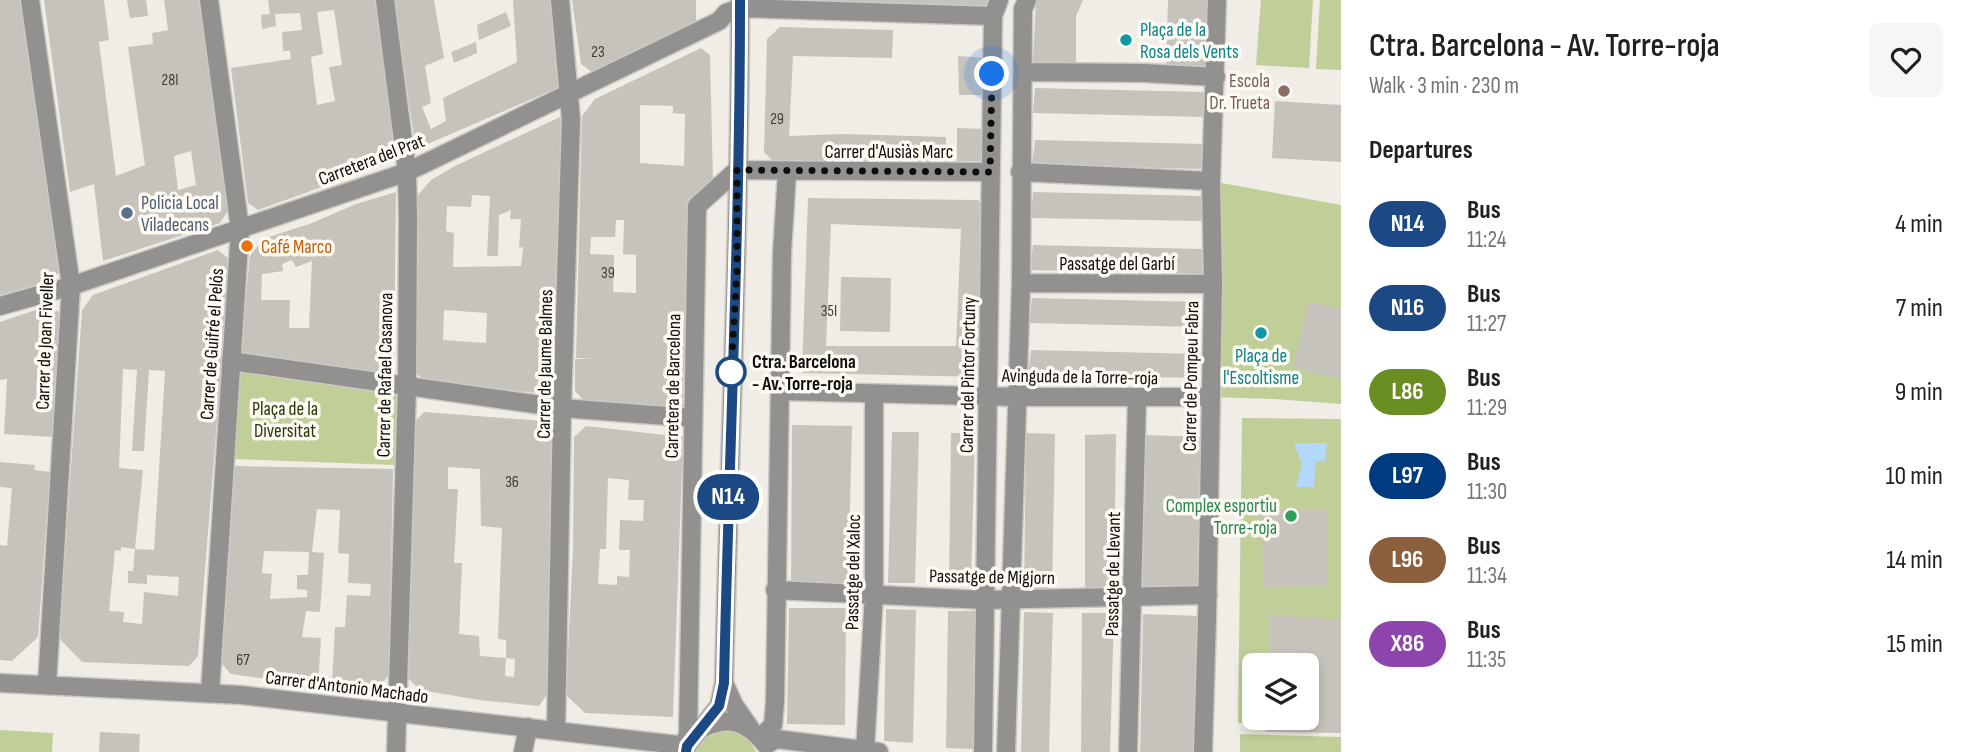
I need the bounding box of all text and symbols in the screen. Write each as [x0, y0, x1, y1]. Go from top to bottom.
place label: Plaça de la Rosa dels Vents [1140, 19, 1239, 64]
button: heart [1869, 23, 1943, 97]
text: Ctra. Barcelona - Av. Torre-roja [1369, 26, 1720, 66]
marker: Plaça de la Rosa dels Vents [1118, 32, 1134, 48]
house number: 23 [591, 43, 605, 62]
your location [974, 56, 1009, 91]
place label: Escola Dr. Trueta [1209, 70, 1270, 115]
house number: 28I [162, 71, 178, 90]
text: Walk · 3 min · 230 m [1369, 72, 1519, 100]
marker: Escola Dr. Trueta [1276, 83, 1292, 99]
house number: 29 [770, 110, 784, 129]
street label: Carretera del Prat [315, 130, 428, 191]
text: Departures [1369, 135, 1473, 166]
street label: Carrer d'Ausiàs Marc [825, 141, 953, 164]
place label: Policia Local Viladecans [141, 192, 219, 237]
text: Bus [1467, 195, 1501, 226]
marker: Policia Local Viladecans [119, 205, 135, 221]
text: N14 [1391, 209, 1424, 238]
text: 4 min [1895, 209, 1943, 240]
text: 11:24 [1467, 226, 1506, 254]
place label: Café Marco [261, 236, 332, 259]
marker: Café Marco [239, 238, 255, 254]
street label: Passatge del Garbí [1059, 253, 1175, 276]
house number: 39 [601, 264, 615, 283]
street label: Carrer de Guifré el Pelós [196, 267, 229, 421]
street label: Carrer de Joan Fiveller [32, 271, 59, 410]
text: Bus [1467, 279, 1501, 310]
street label: Carrer de Jaume Balmes [533, 289, 558, 439]
street label: Carrer de Rafael Casanova [373, 293, 398, 458]
text: N16 [1391, 293, 1424, 322]
text: 7 min [1896, 293, 1943, 324]
street label: Carrer del Pintor Fortuny [956, 296, 981, 453]
street label: Carrer de Pompeu Fabra [1179, 301, 1204, 452]
house number: 35I [821, 302, 837, 321]
text: 11:27 [1467, 310, 1506, 338]
street label: Carretera de Barcelona [661, 313, 686, 459]
marker: Plaça de l'Escoltisme [1253, 325, 1269, 341]
place label: Plaça de l'Escoltisme [1223, 345, 1299, 390]
place label: Ctra. Barcelona - Av. Torre-roja [752, 351, 856, 396]
marker: Ctra. Barcelona - Av. Torre-roja [716, 357, 746, 387]
text: Bus [1467, 363, 1501, 394]
street label: Avinguda de la Torre-roja [1001, 365, 1158, 390]
text: L86 [1391, 377, 1424, 406]
text: 9 min [1895, 377, 1943, 408]
text: 11:29 [1467, 394, 1507, 422]
park label: Plaça de la Diversitat [252, 398, 318, 443]
text: Bus [1467, 447, 1501, 478]
text: L97 [1392, 461, 1423, 490]
text: 10 min [1886, 461, 1943, 492]
house number: 36 [505, 473, 519, 492]
line badge: N14 [688, 474, 768, 520]
text: 11:30 [1467, 478, 1507, 506]
text: N14 [711, 482, 745, 511]
place label: Complex esportiu Torre-roja [1166, 495, 1277, 540]
marker: Complex esportiu Torre-roja [1283, 508, 1299, 524]
street label: Passatge de Llevant [1101, 511, 1126, 637]
street label: Passatge del Xaloc [841, 514, 866, 630]
text: Bus [1467, 531, 1501, 562]
text: L96 [1392, 545, 1423, 574]
text: 14 min [1886, 545, 1943, 576]
text: 11:34 [1467, 562, 1507, 590]
street label: Passatge de Migjorn [929, 565, 1055, 590]
text: Bus [1467, 615, 1501, 646]
text: X86 [1391, 629, 1424, 658]
text: 15 min [1887, 629, 1943, 660]
text: 11:35 [1467, 646, 1506, 674]
house number: 67 [236, 651, 250, 670]
map controls [1242, 653, 1319, 730]
button: layers [1242, 653, 1319, 730]
street label: Carrer d'Antonio Machado [264, 666, 430, 709]

